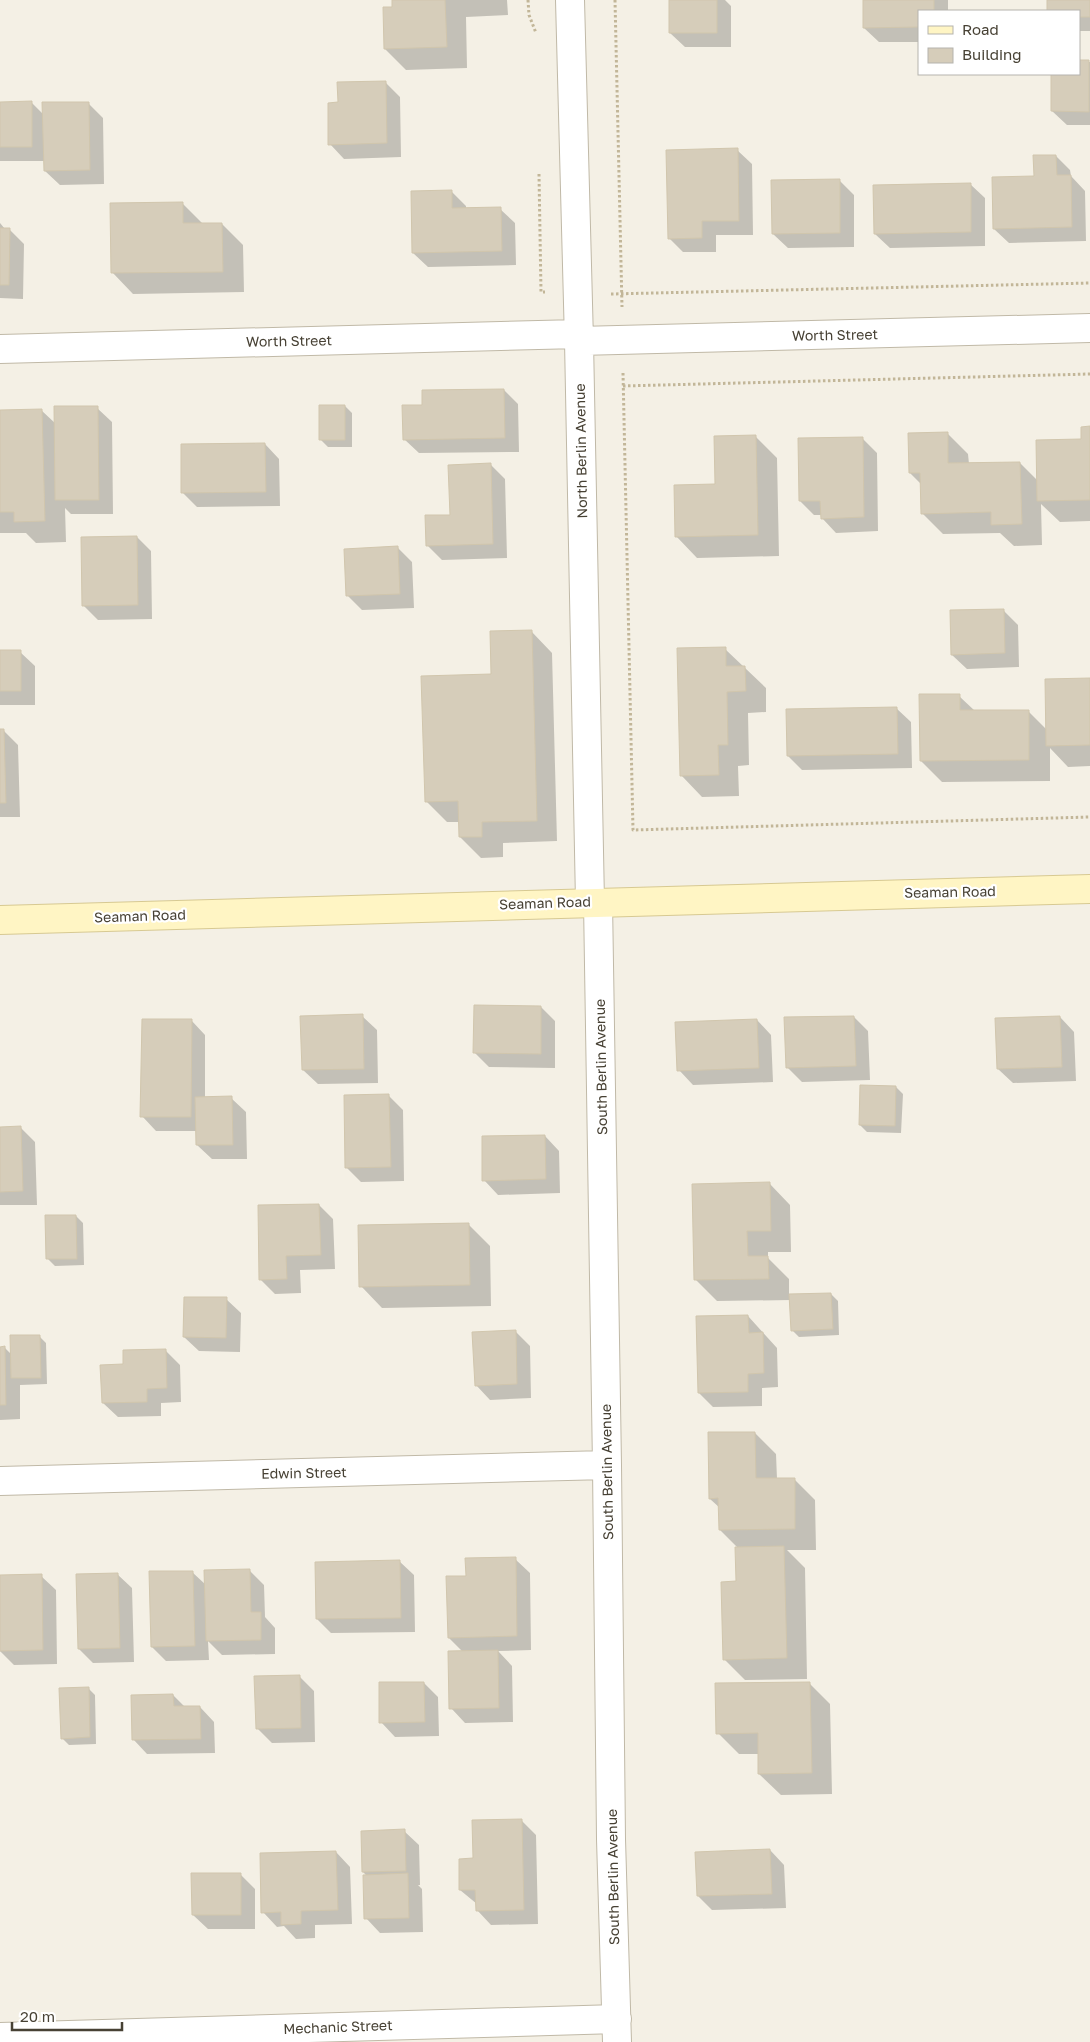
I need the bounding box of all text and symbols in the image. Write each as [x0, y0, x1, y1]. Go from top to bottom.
legend [918, 10, 1080, 75]
text: Road [962, 20, 999, 38]
text: Building [962, 45, 1022, 63]
street label: Worth Street [792, 325, 878, 344]
street label: Worth Street [246, 331, 332, 350]
street label: North Berlin Avenue [571, 383, 590, 519]
street label: Seaman Road [904, 882, 996, 901]
street label: Seaman Road [499, 892, 591, 913]
street label: Seaman Road [94, 905, 186, 926]
street label: South Berlin Avenue [591, 999, 610, 1135]
street label: South Berlin Avenue [597, 1404, 616, 1540]
street label: Edwin Street [261, 1463, 347, 1482]
street label: South Berlin Avenue [603, 1809, 622, 1945]
scale bar [12, 2000, 122, 2032]
text: 20 m [20, 2007, 55, 2025]
street label: Mechanic Street [283, 2016, 393, 2037]

